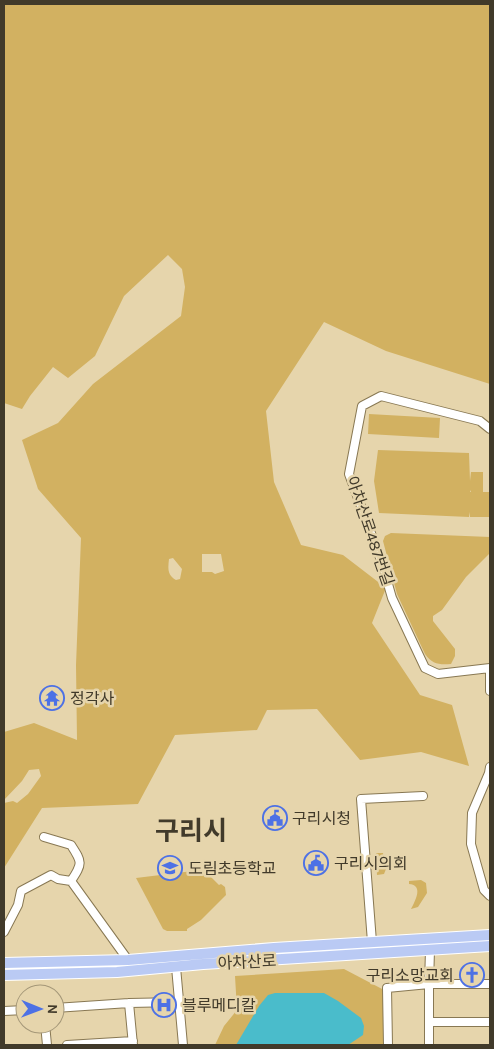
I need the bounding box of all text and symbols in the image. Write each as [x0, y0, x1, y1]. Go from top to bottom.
street label: 아차산로487번길 [342, 474, 398, 588]
temple icon: 정각사 [39, 685, 65, 711]
place label: 정각사 [70, 689, 114, 708]
public building icon: 구리시청 [262, 805, 288, 831]
place label: 구리시청 [292, 809, 351, 828]
district label: 구리시 [155, 816, 227, 847]
public building icon: 구리시의회 [303, 850, 329, 876]
place label: 구리시의회 [334, 854, 408, 873]
school or university icon: 도림초등학교 [157, 855, 183, 881]
place label: 도림초등학교 [188, 859, 276, 878]
street label: 아차산로 [217, 951, 277, 973]
church icon: 구리소망교회 [459, 962, 485, 988]
place label: 구리소망교회 [366, 966, 454, 985]
north arrow [15, 984, 65, 1034]
hospital icon: 블루메디칼 [151, 992, 177, 1018]
place label: 블루메디칼 [182, 996, 256, 1015]
text: N [44, 1004, 61, 1014]

